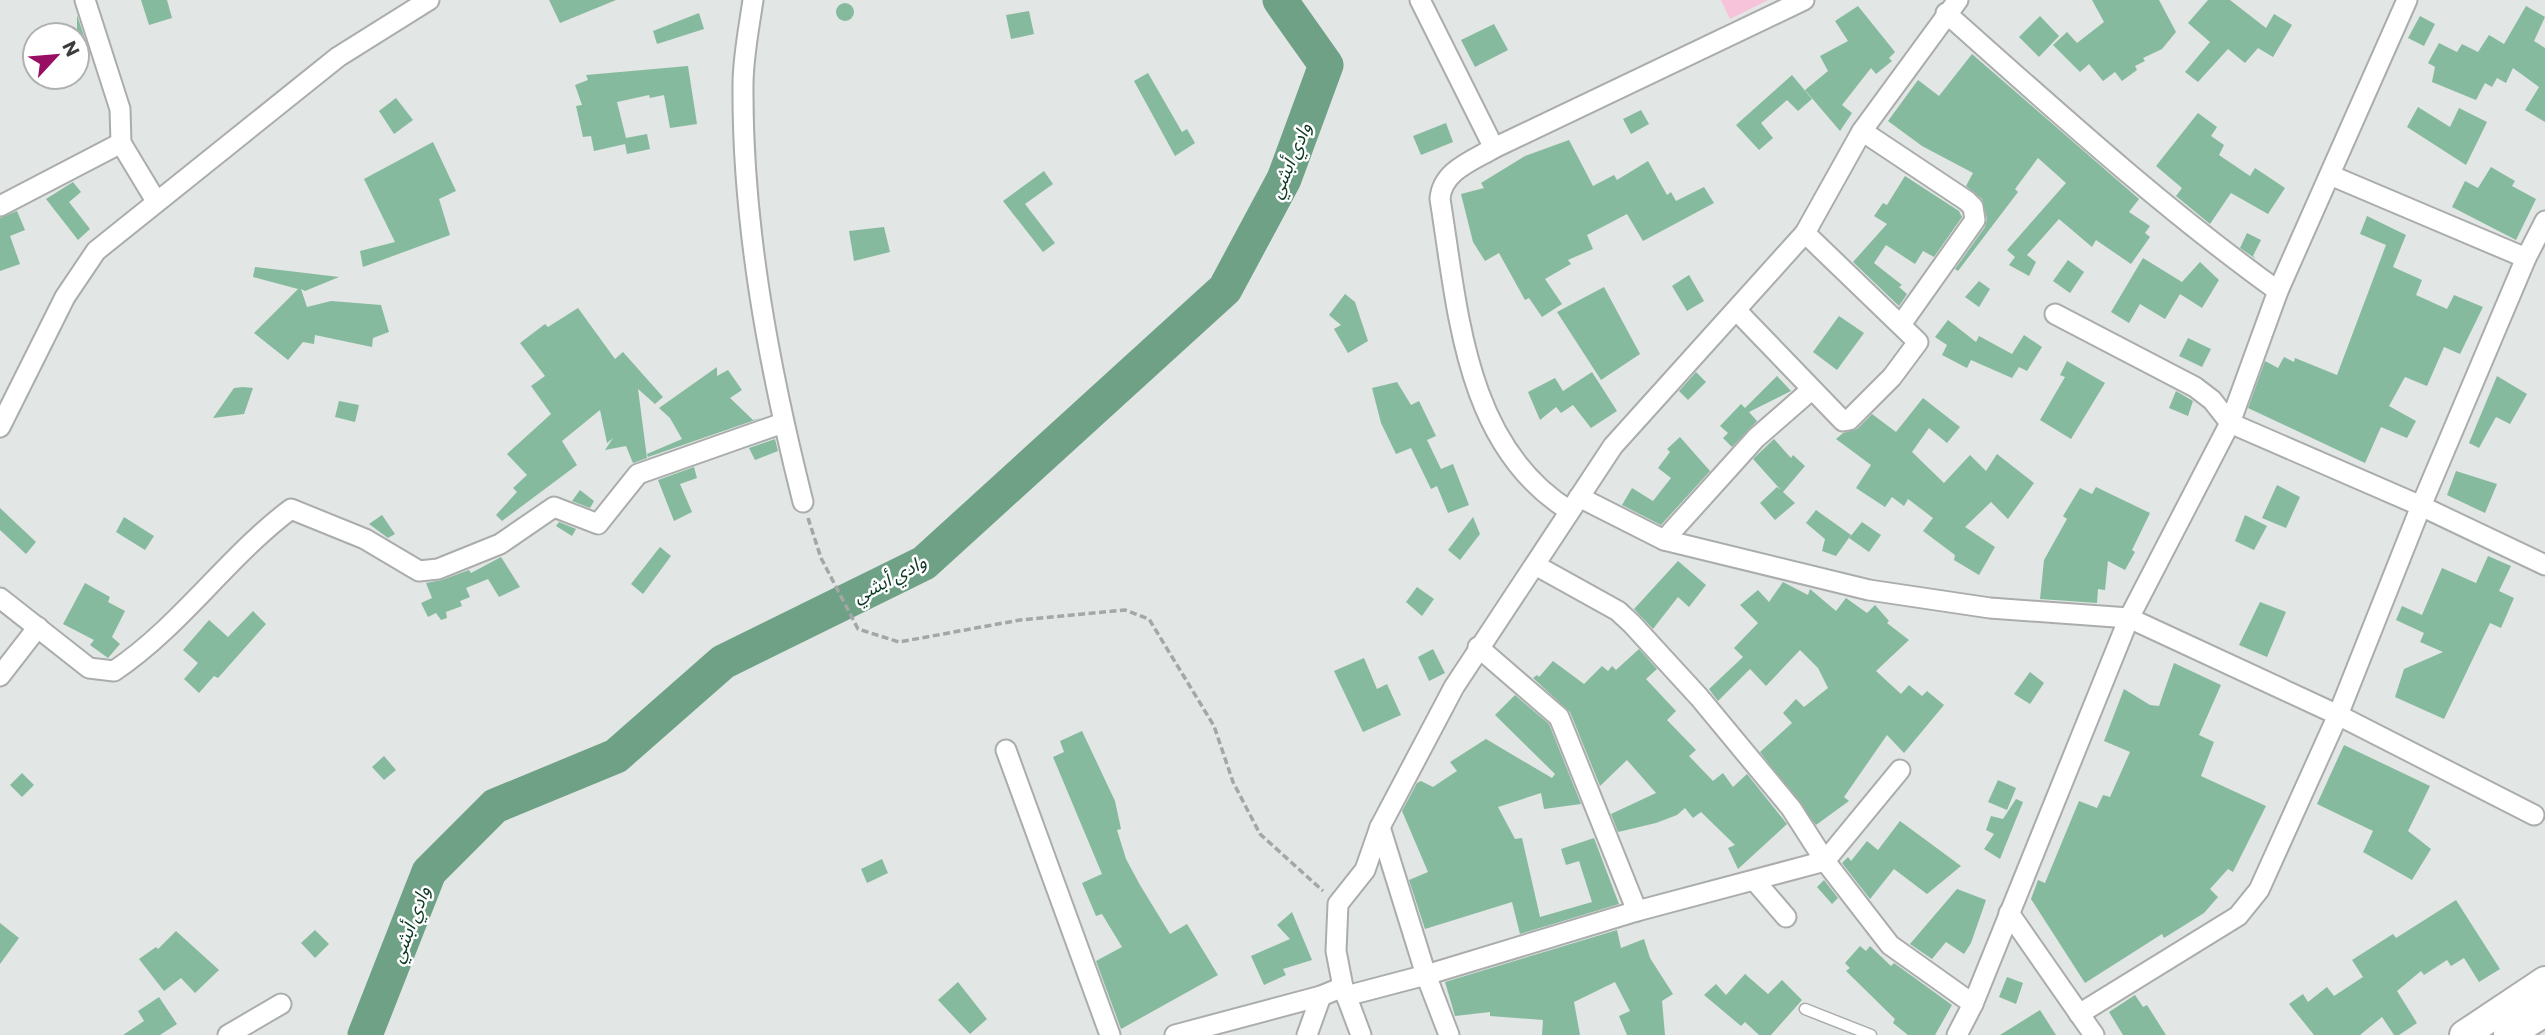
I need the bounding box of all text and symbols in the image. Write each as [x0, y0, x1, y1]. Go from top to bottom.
north arrow [21, 21, 91, 91]
text: N [58, 37, 85, 60]
water label: وادي أبشي [1263, 118, 1319, 203]
water label: وادي أبشي [848, 549, 932, 611]
water label: وادي أبشي [384, 882, 438, 967]

